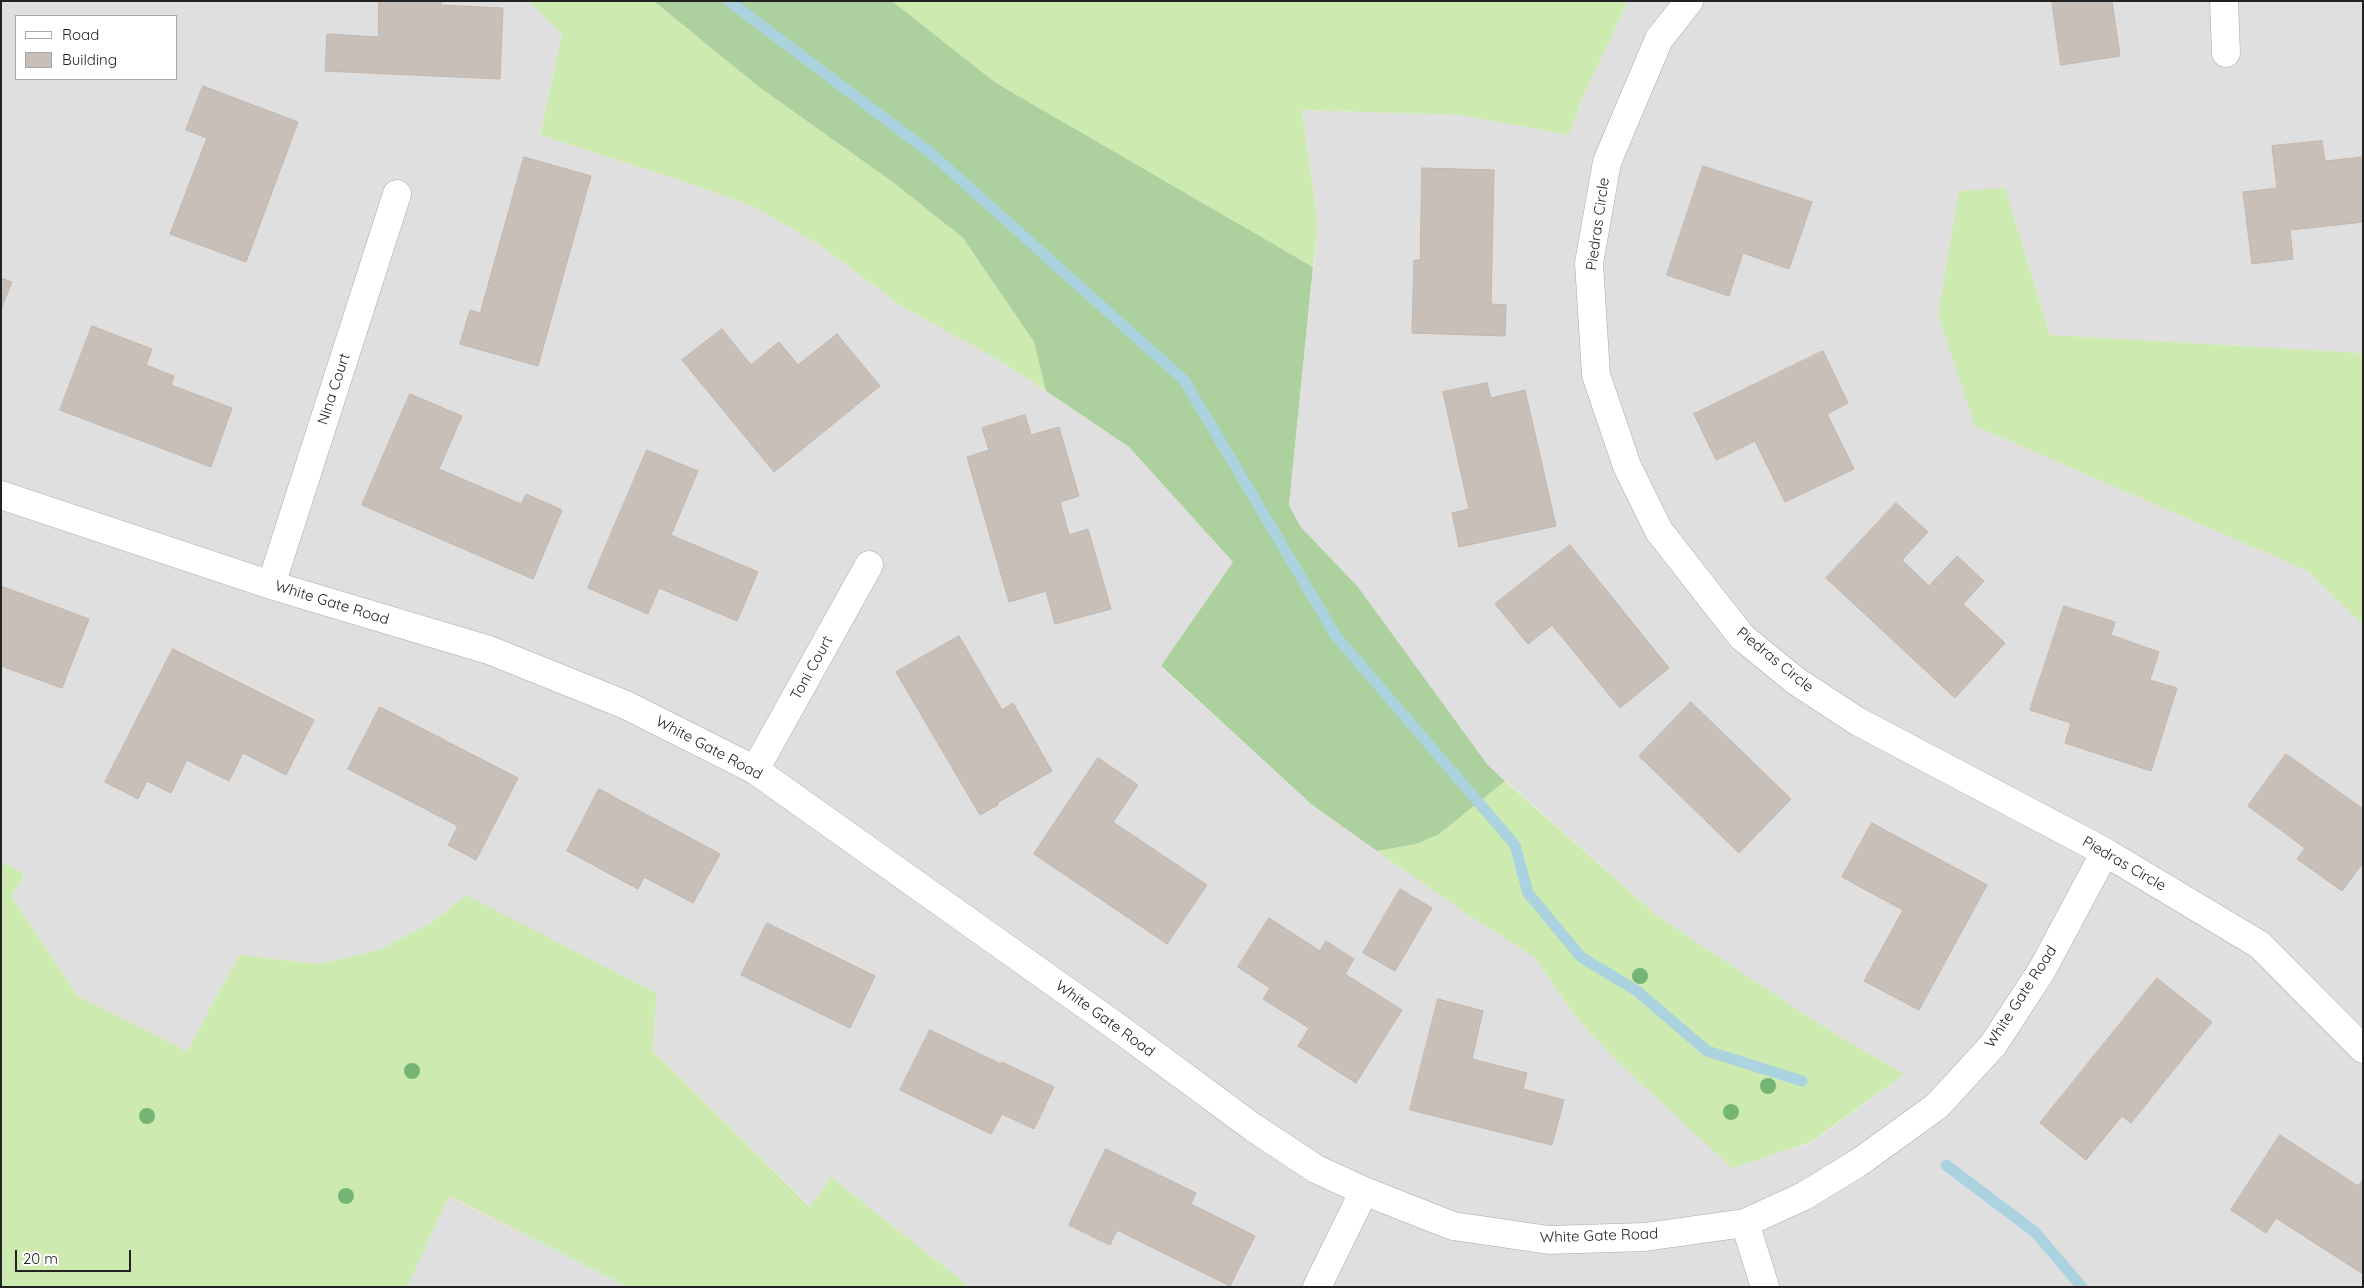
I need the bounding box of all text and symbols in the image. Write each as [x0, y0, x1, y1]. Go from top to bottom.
legend [15, 15, 178, 80]
text: Road [62, 25, 99, 44]
text: Building [62, 50, 117, 69]
street label: Piedras Circle [1583, 176, 1613, 272]
street label: Nina Court [314, 351, 354, 427]
street label: White Gate Road [273, 577, 391, 629]
street label: Piedras Circle [1733, 624, 1817, 696]
street label: Toni Court [787, 633, 837, 703]
street label: White Gate Road [653, 712, 765, 784]
street label: Piedras Circle [2079, 833, 2169, 895]
street label: White Gate Road [1981, 942, 2061, 1052]
street label: White Gate Road [1052, 977, 1158, 1061]
street label: White Gate Road [1540, 1225, 1658, 1247]
scale bar [18, 1240, 134, 1272]
text: 20 m [23, 1249, 58, 1268]

